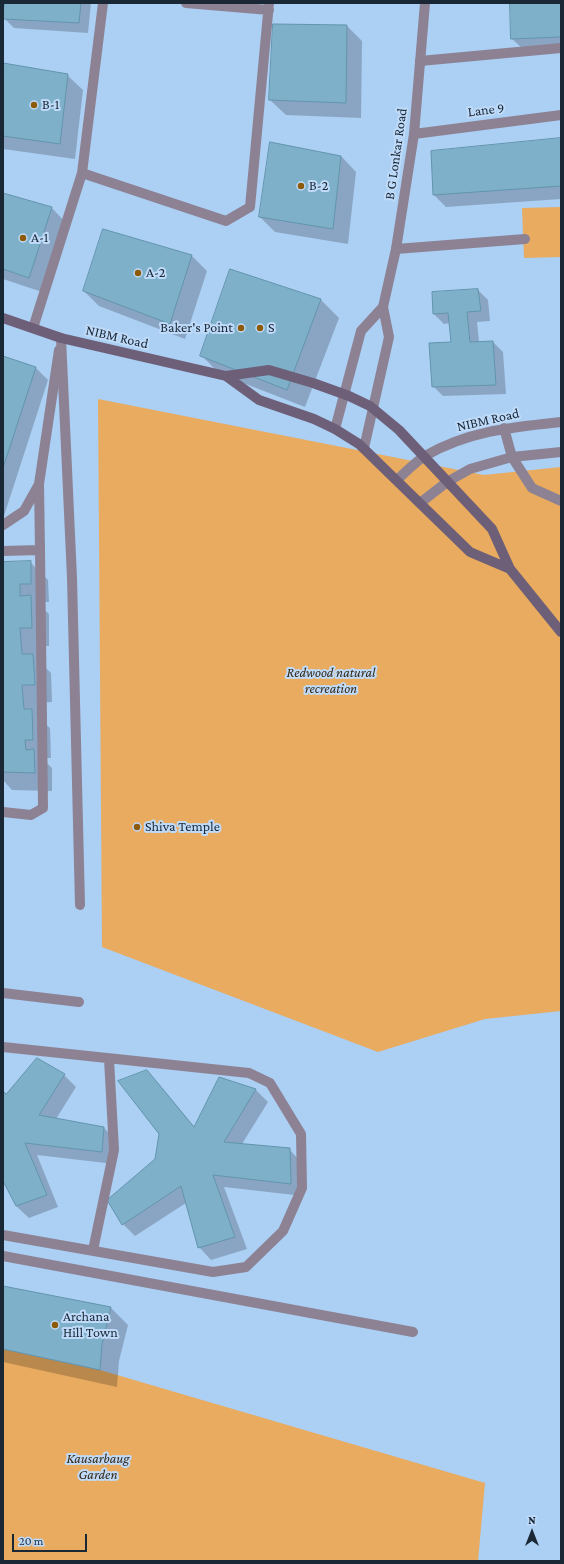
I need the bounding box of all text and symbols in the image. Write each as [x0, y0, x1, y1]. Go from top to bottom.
place label: B-1 [42, 97, 59, 113]
street label: Lane 9 [467, 99, 505, 121]
marker: B-1 [29, 100, 39, 110]
street label: B G Lonkar Road [381, 107, 411, 201]
place label: B-2 [309, 178, 328, 194]
marker: B-2 [296, 181, 306, 191]
place label: A-1 [31, 230, 48, 246]
marker: A-1 [18, 233, 28, 243]
place label: A-2 [146, 265, 165, 281]
marker: A-2 [133, 268, 143, 278]
place label: Baker's Point [160, 320, 233, 336]
place label: S [268, 320, 275, 336]
street label: NIBM Road [84, 322, 150, 352]
marker: Baker's Point [236, 323, 246, 333]
marker: S [255, 323, 265, 333]
street label: NIBM Road [455, 405, 521, 435]
park label: Redwood natural recreation [287, 665, 375, 698]
place label: Shiva Temple [145, 819, 220, 835]
marker: Shiva Temple [132, 822, 142, 832]
place label: Archana Hill Town [63, 1309, 118, 1342]
marker: Archana Hill Town [50, 1320, 60, 1330]
park label: Kausarbaug Garden [66, 1451, 130, 1484]
north arrow [512, 1512, 552, 1552]
text: N [528, 1514, 536, 1526]
scale bar [14, 1526, 89, 1552]
text: 20 m [19, 1534, 43, 1548]

